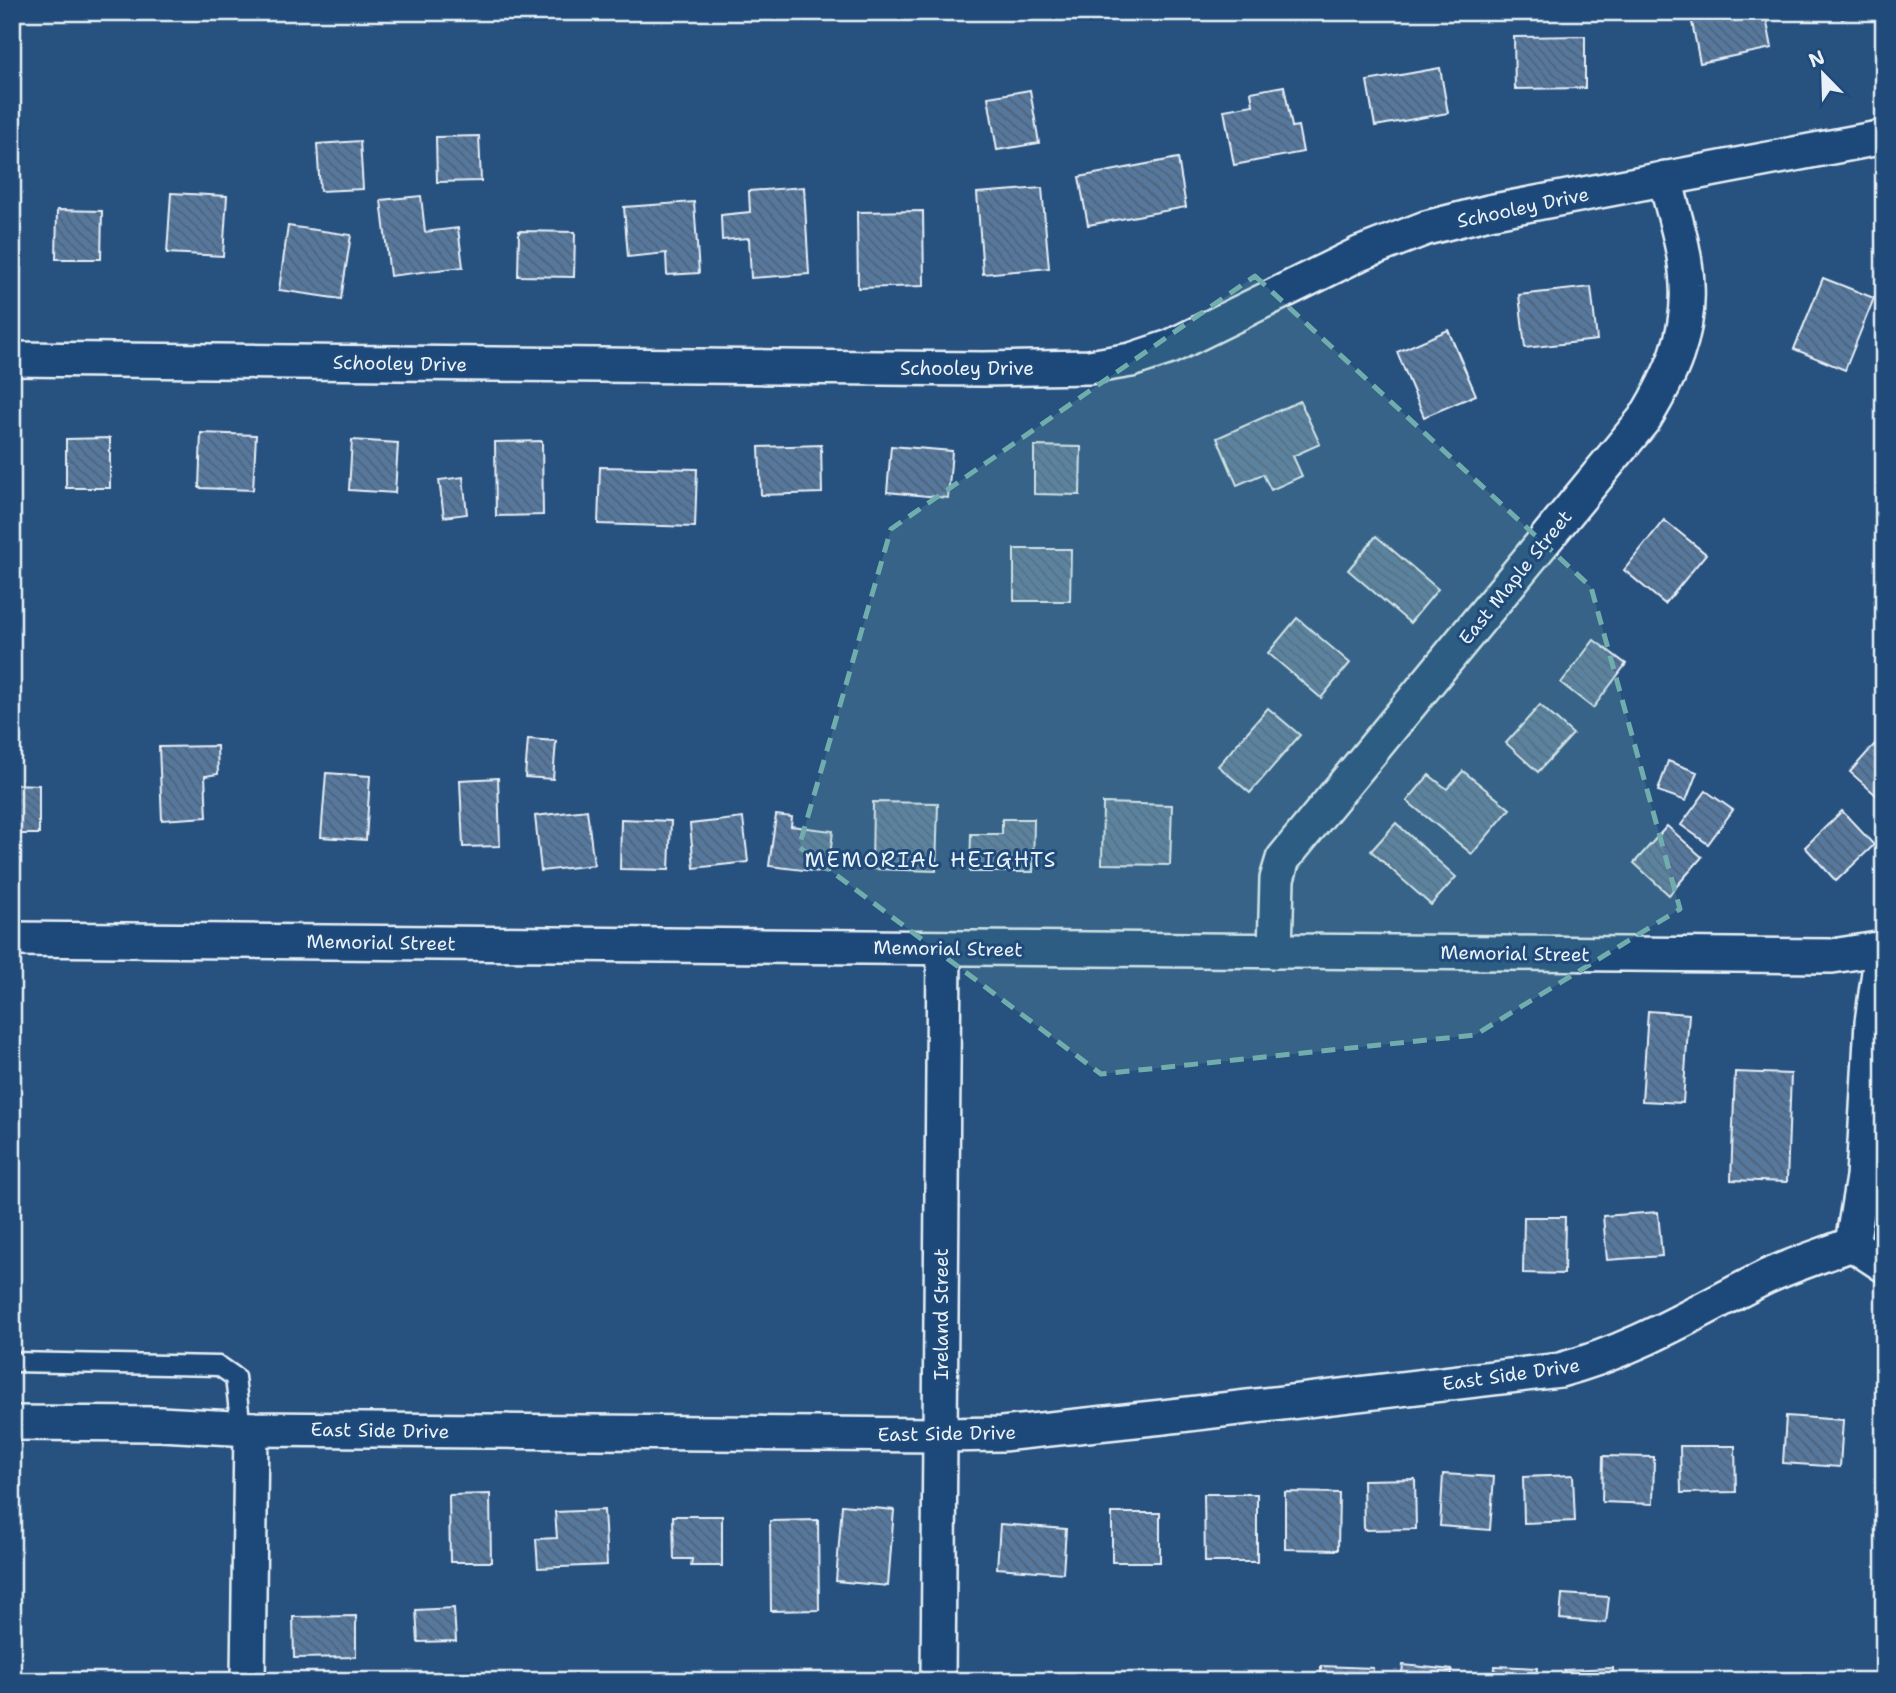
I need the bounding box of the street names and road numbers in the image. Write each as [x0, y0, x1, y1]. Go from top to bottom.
street label: Schooley Drive [1455, 181, 1591, 234]
street label: Schooley Drive [333, 350, 467, 377]
street label: Schooley Drive [900, 356, 1034, 381]
street label: East Maple Street [1453, 505, 1577, 650]
street label: Memorial Street [306, 929, 456, 956]
street label: Memorial Street [873, 935, 1023, 962]
street label: Memorial Street [1440, 940, 1590, 967]
street label: Ireland Street [929, 1248, 954, 1380]
street label: East Side Drive [1441, 1352, 1581, 1397]
street label: East Side Drive [311, 1417, 449, 1444]
street label: East Side Drive [878, 1420, 1016, 1447]

